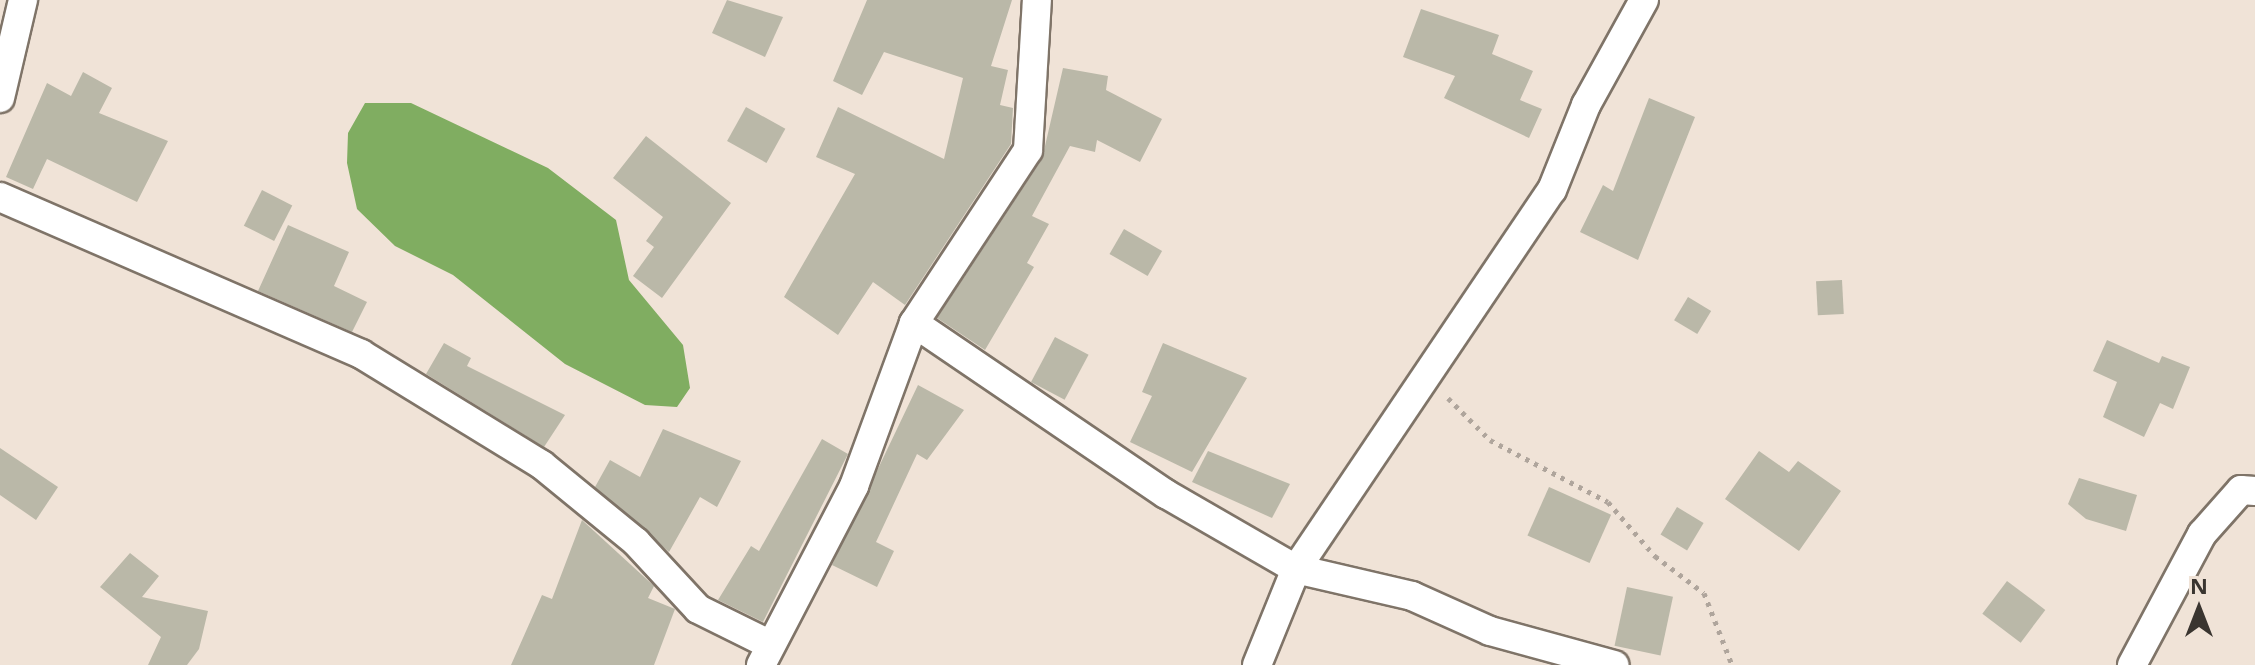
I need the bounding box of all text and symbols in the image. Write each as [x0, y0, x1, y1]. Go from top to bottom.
north arrow [2159, 569, 2239, 649]
text: N [2190, 570, 2208, 600]

